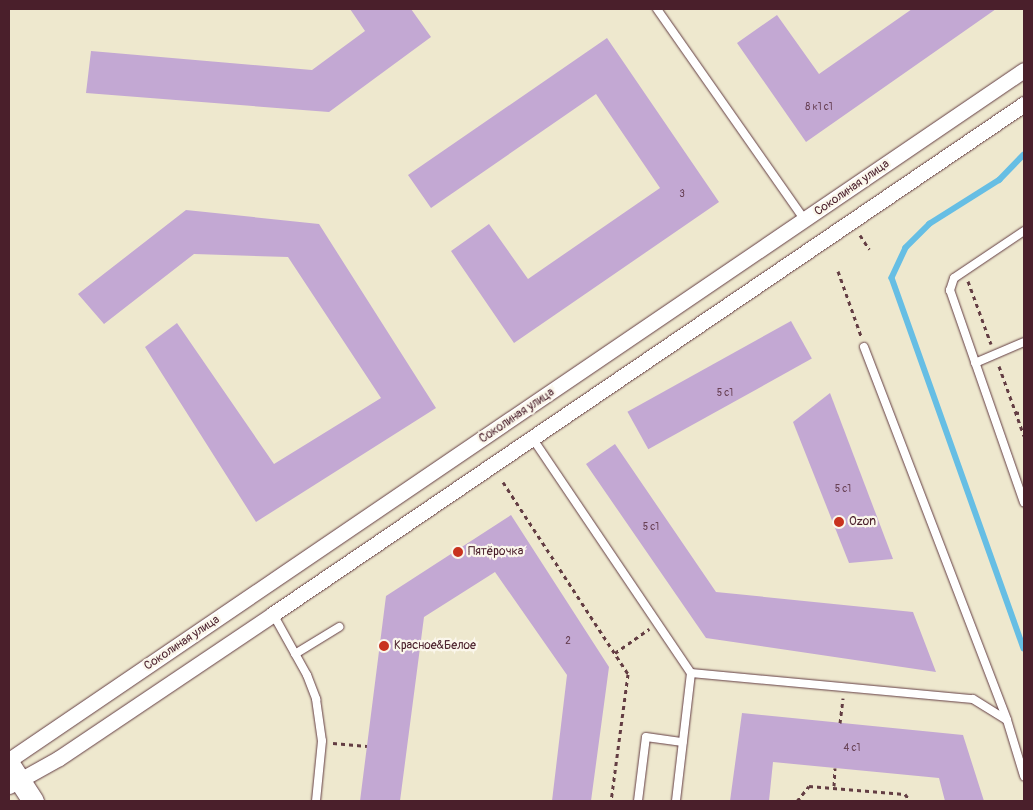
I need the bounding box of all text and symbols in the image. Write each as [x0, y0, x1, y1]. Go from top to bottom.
house number: 8 к1 с1 [805, 102, 833, 114]
street label: Соколиная улица [812, 157, 892, 219]
house number: 3 [679, 189, 685, 201]
street label: Соколиная улица [477, 385, 557, 447]
house number: 5 с1 [717, 388, 733, 400]
house number: 5 с1 [835, 484, 851, 496]
place label: Ozon [849, 515, 876, 529]
marker: Ozon [833, 516, 845, 528]
house number: 5 с1 [643, 522, 659, 534]
place label: Пятёрочка [468, 545, 523, 559]
marker: Пятёрочка [452, 546, 464, 558]
street label: Соколиная улица [142, 612, 222, 674]
house number: 2 [565, 636, 571, 648]
place label: Красное&Белое [394, 639, 476, 653]
marker: Красное&Белое [378, 640, 390, 652]
house number: 4 с1 [844, 743, 860, 755]

